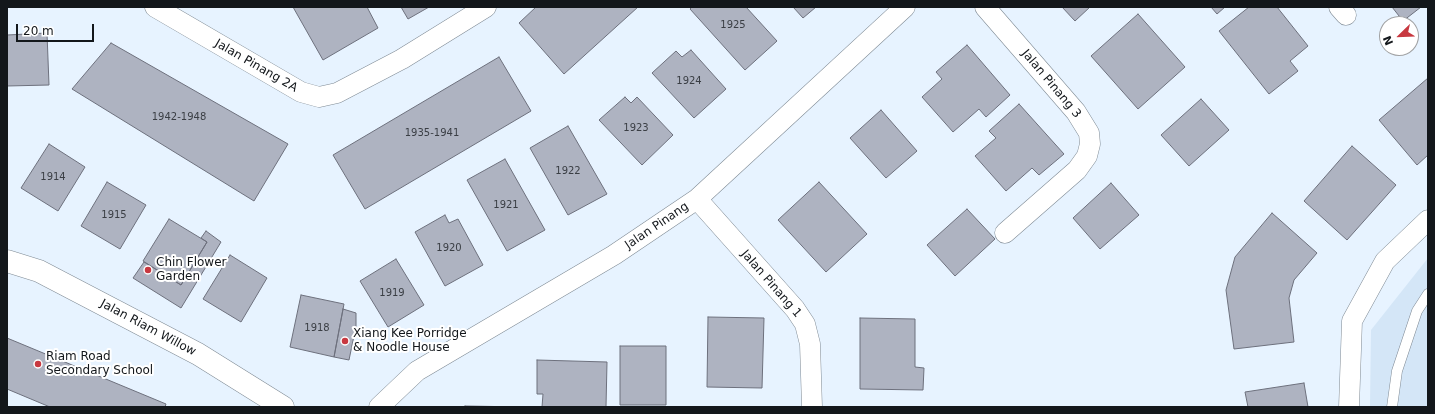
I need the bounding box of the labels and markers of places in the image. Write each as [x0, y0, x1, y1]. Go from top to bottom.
place label: Chin Flower Garden [156, 256, 226, 284]
marker: Chin Flower Garden [143, 265, 153, 275]
place label: Xiang Kee Porridge & Noodle House [353, 327, 467, 355]
marker: Xiang Kee Porridge & Noodle House [340, 336, 350, 346]
place label: Riam Road Secondary School [46, 350, 153, 378]
marker: Riam Road Secondary School [33, 359, 43, 369]

